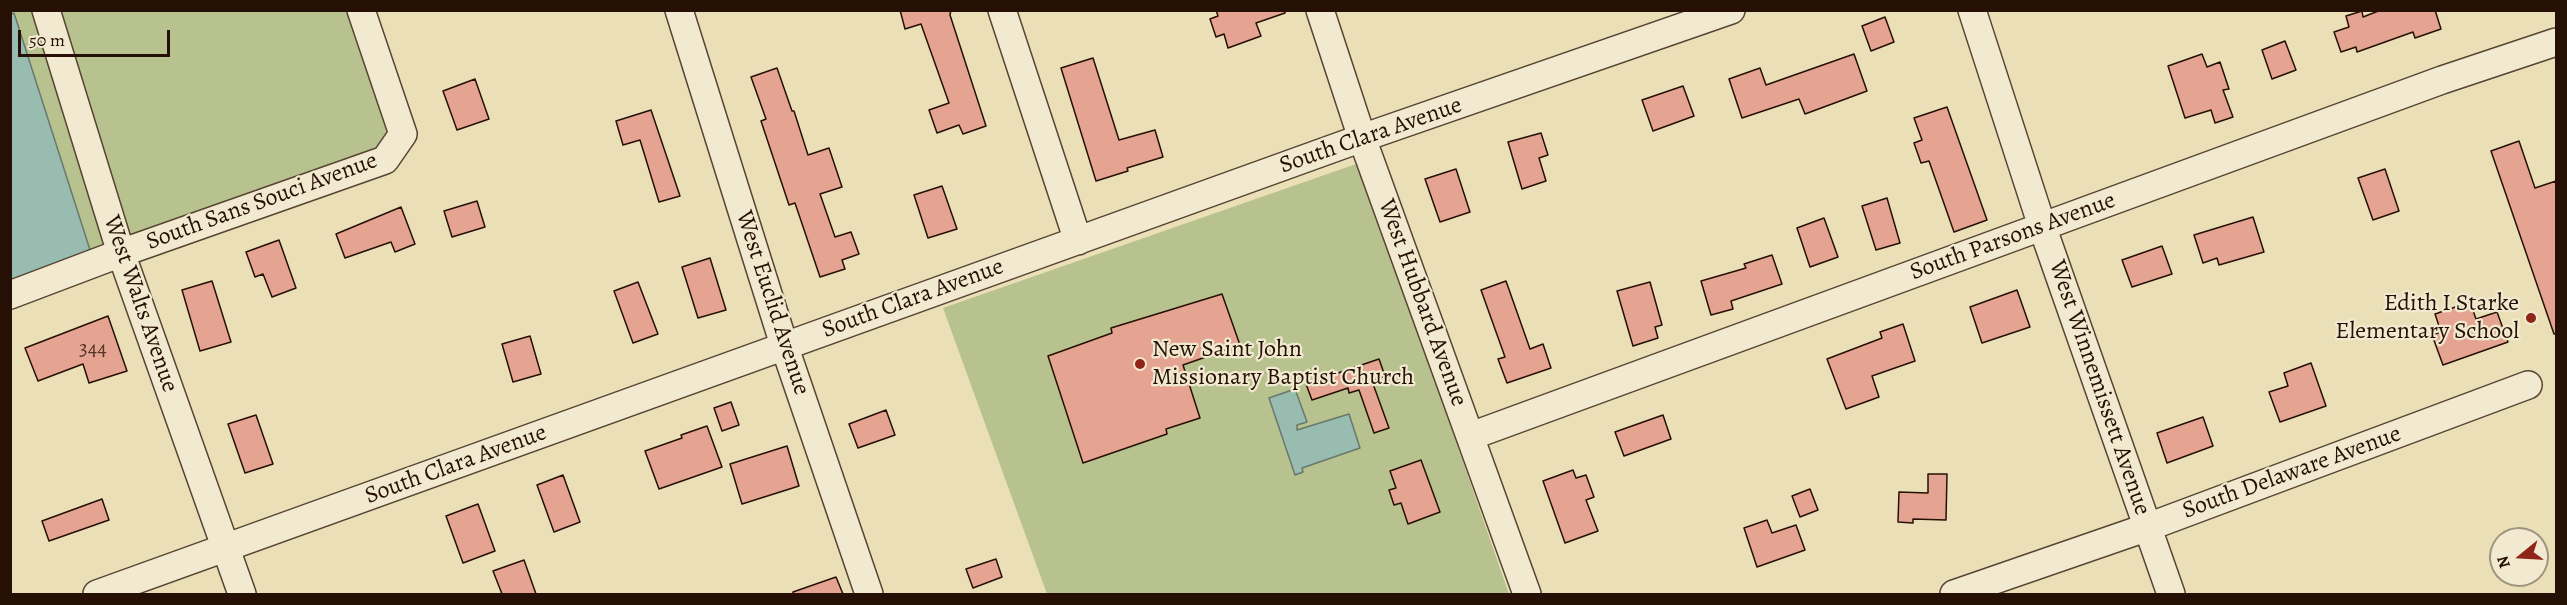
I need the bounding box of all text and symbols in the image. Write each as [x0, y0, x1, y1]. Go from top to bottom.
scale bar [21, 18, 172, 56]
text: 50 m [29, 28, 65, 52]
street label: South Clara Avenue [1276, 91, 1466, 181]
street label: South Sans Souci Avenue [142, 147, 382, 257]
street label: South Parsons Avenue [1906, 186, 2120, 288]
street label: West Hubbard Avenue [1371, 195, 1473, 411]
street label: West Euclid Avenue [729, 207, 815, 399]
street label: West Walts Avenue [96, 212, 184, 396]
street label: South Clara Avenue [818, 253, 1008, 345]
street label: West Winnemissett Avenue [2042, 257, 2156, 519]
place label: Edith I Starke Elementary School [2335, 290, 2519, 346]
marker: Edith I Starke Elementary School [2524, 311, 2538, 325]
place label: New Saint John Missionary Baptist Church [1152, 336, 1414, 392]
house number: 344 [79, 337, 107, 363]
marker: New Saint John Missionary Baptist Church [1133, 357, 1147, 371]
street label: South Clara Avenue [361, 419, 551, 511]
street label: South Delaware Avenue [2179, 420, 2405, 526]
north arrow [2489, 527, 2549, 587]
text: N [2492, 553, 2516, 571]

